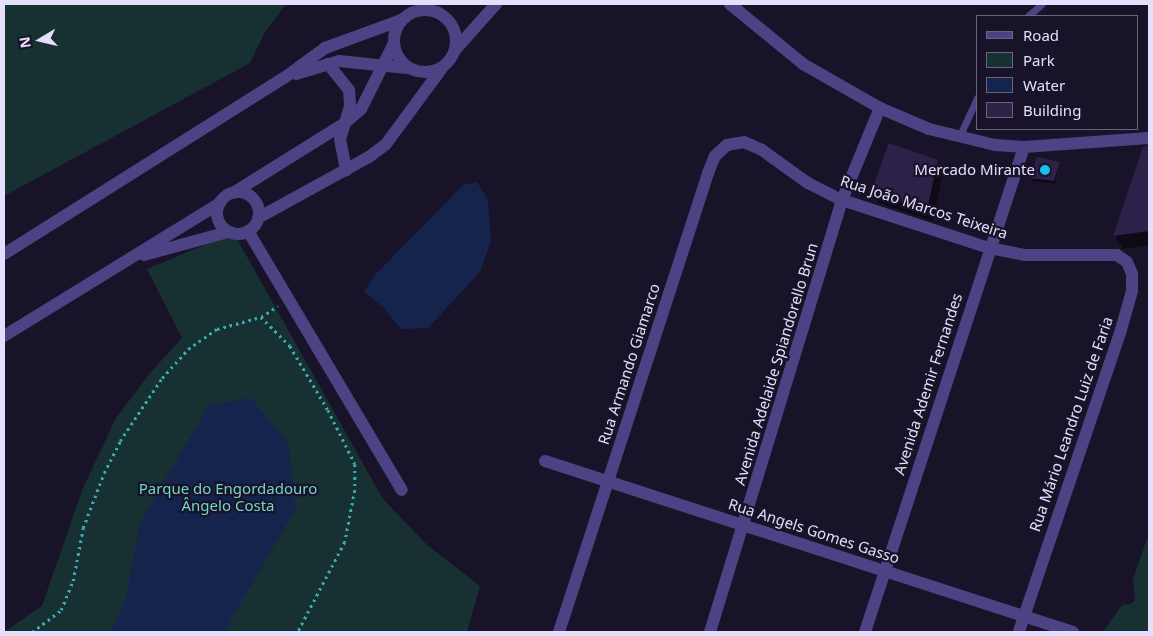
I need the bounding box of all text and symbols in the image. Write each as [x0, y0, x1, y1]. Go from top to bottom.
north arrow [15, 15, 65, 65]
legend [976, 15, 1138, 130]
text: Road [1023, 25, 1059, 45]
text: N [14, 35, 35, 50]
text: Park [1023, 50, 1055, 70]
text: Water [1023, 75, 1065, 95]
text: Building [1023, 100, 1081, 120]
place label: Mercado Mirante [914, 161, 1035, 179]
marker: Mercado Mirante [1039, 164, 1051, 176]
street label: Rua João Marcos Teixeira [838, 171, 1010, 243]
street label: Avenida Adelaide Spiandorello Brun [731, 241, 821, 487]
street label: Rua Armando Giamarco [594, 281, 664, 447]
street label: Avenida Ademir Fernandes [890, 291, 966, 477]
street label: Rua Mário Leandro Luiz de Faria [1026, 314, 1116, 534]
park label: Parque do Engordadouro Ângelo Costa [139, 479, 317, 514]
street label: Rua Angels Gomes Gasso [726, 495, 902, 567]

